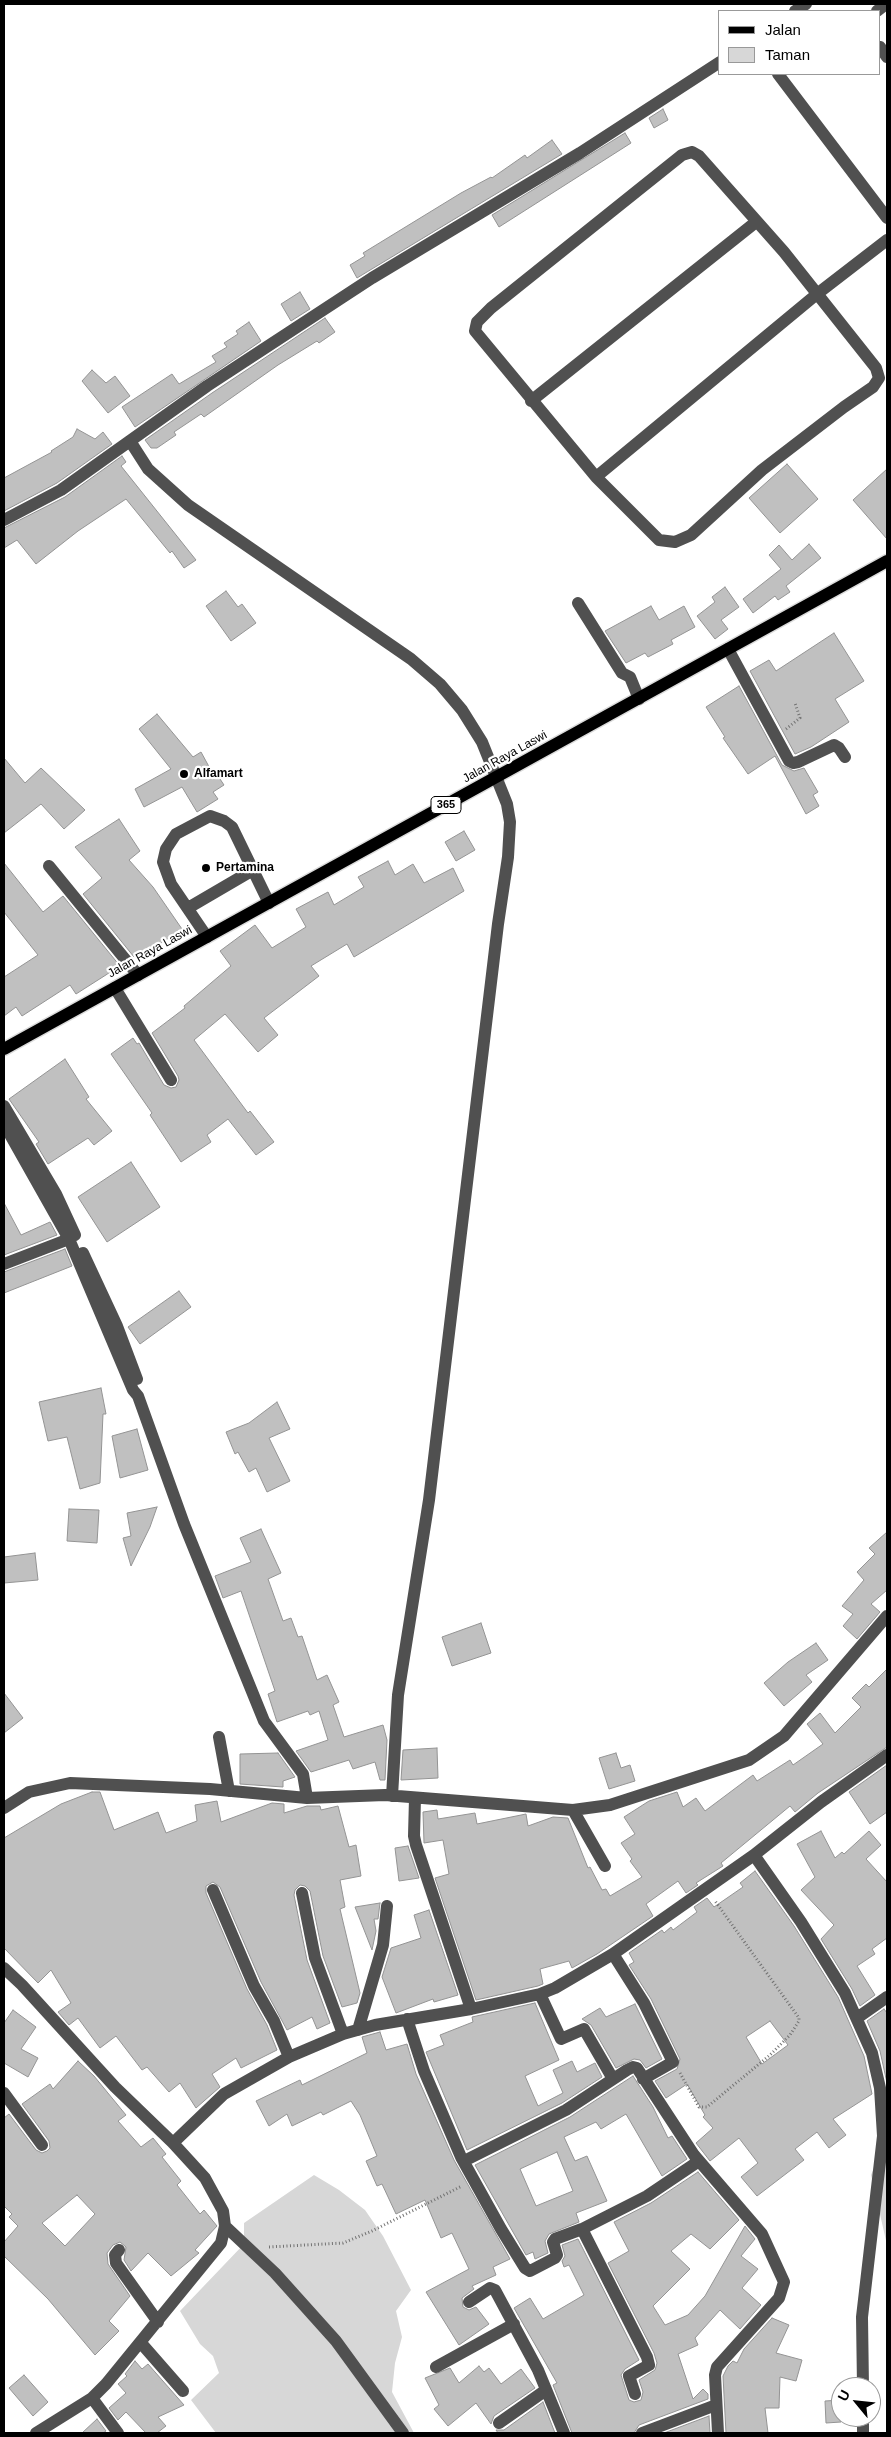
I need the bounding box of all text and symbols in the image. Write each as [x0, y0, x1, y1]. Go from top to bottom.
legend [718, 10, 881, 75]
text: Jalan [765, 21, 801, 38]
text: Taman [765, 46, 810, 63]
street label: Jalan Raya Laswi [460, 728, 550, 786]
place label: Alfamart [194, 767, 243, 781]
marker: Alfamart [178, 768, 190, 780]
road number: 365 [431, 796, 461, 814]
place label: Pertamina [216, 861, 274, 875]
marker: Pertamina [200, 862, 212, 874]
street label: Jalan Raya Laswi [105, 923, 195, 981]
north arrow [831, 2377, 881, 2427]
text: U [834, 2387, 853, 2404]

